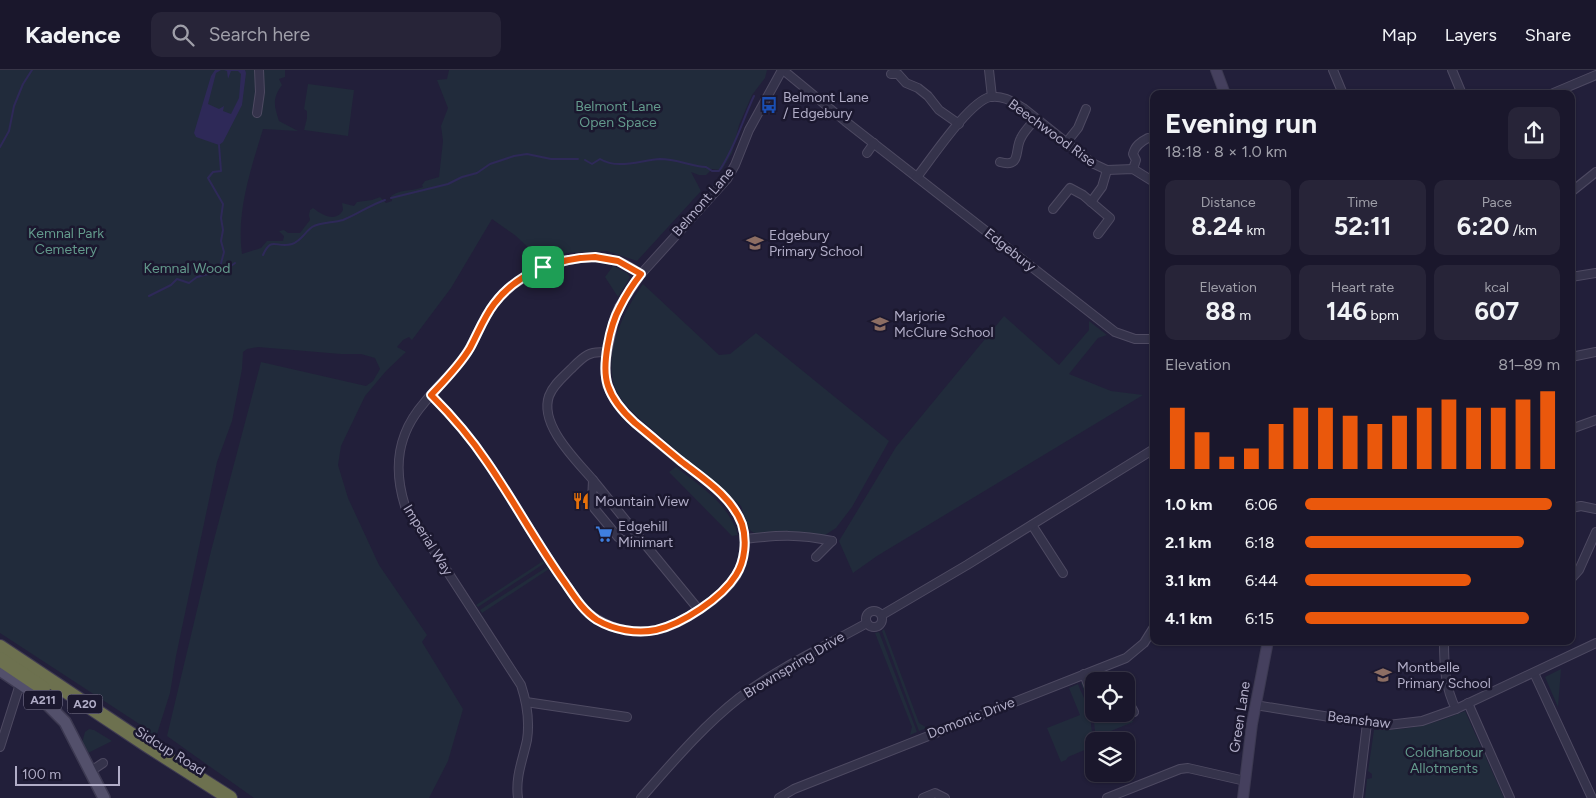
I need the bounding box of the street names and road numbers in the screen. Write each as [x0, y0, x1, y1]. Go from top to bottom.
street label: Beechwood Rise [1005, 96, 1099, 171]
street label: Belmont Lane [668, 164, 738, 240]
street label: Edgebury [981, 225, 1040, 276]
street label: Imperial Way [399, 501, 457, 579]
street label: Brownspring Drive [740, 628, 848, 702]
street label: Green Lane [1226, 680, 1254, 754]
road number: A211 [24, 690, 62, 710]
street label: Domonic Drive [925, 693, 1017, 742]
road number: A20 [68, 694, 102, 714]
street label: Beanshaw [1326, 708, 1392, 732]
street label: Sidcup Road [132, 723, 208, 779]

